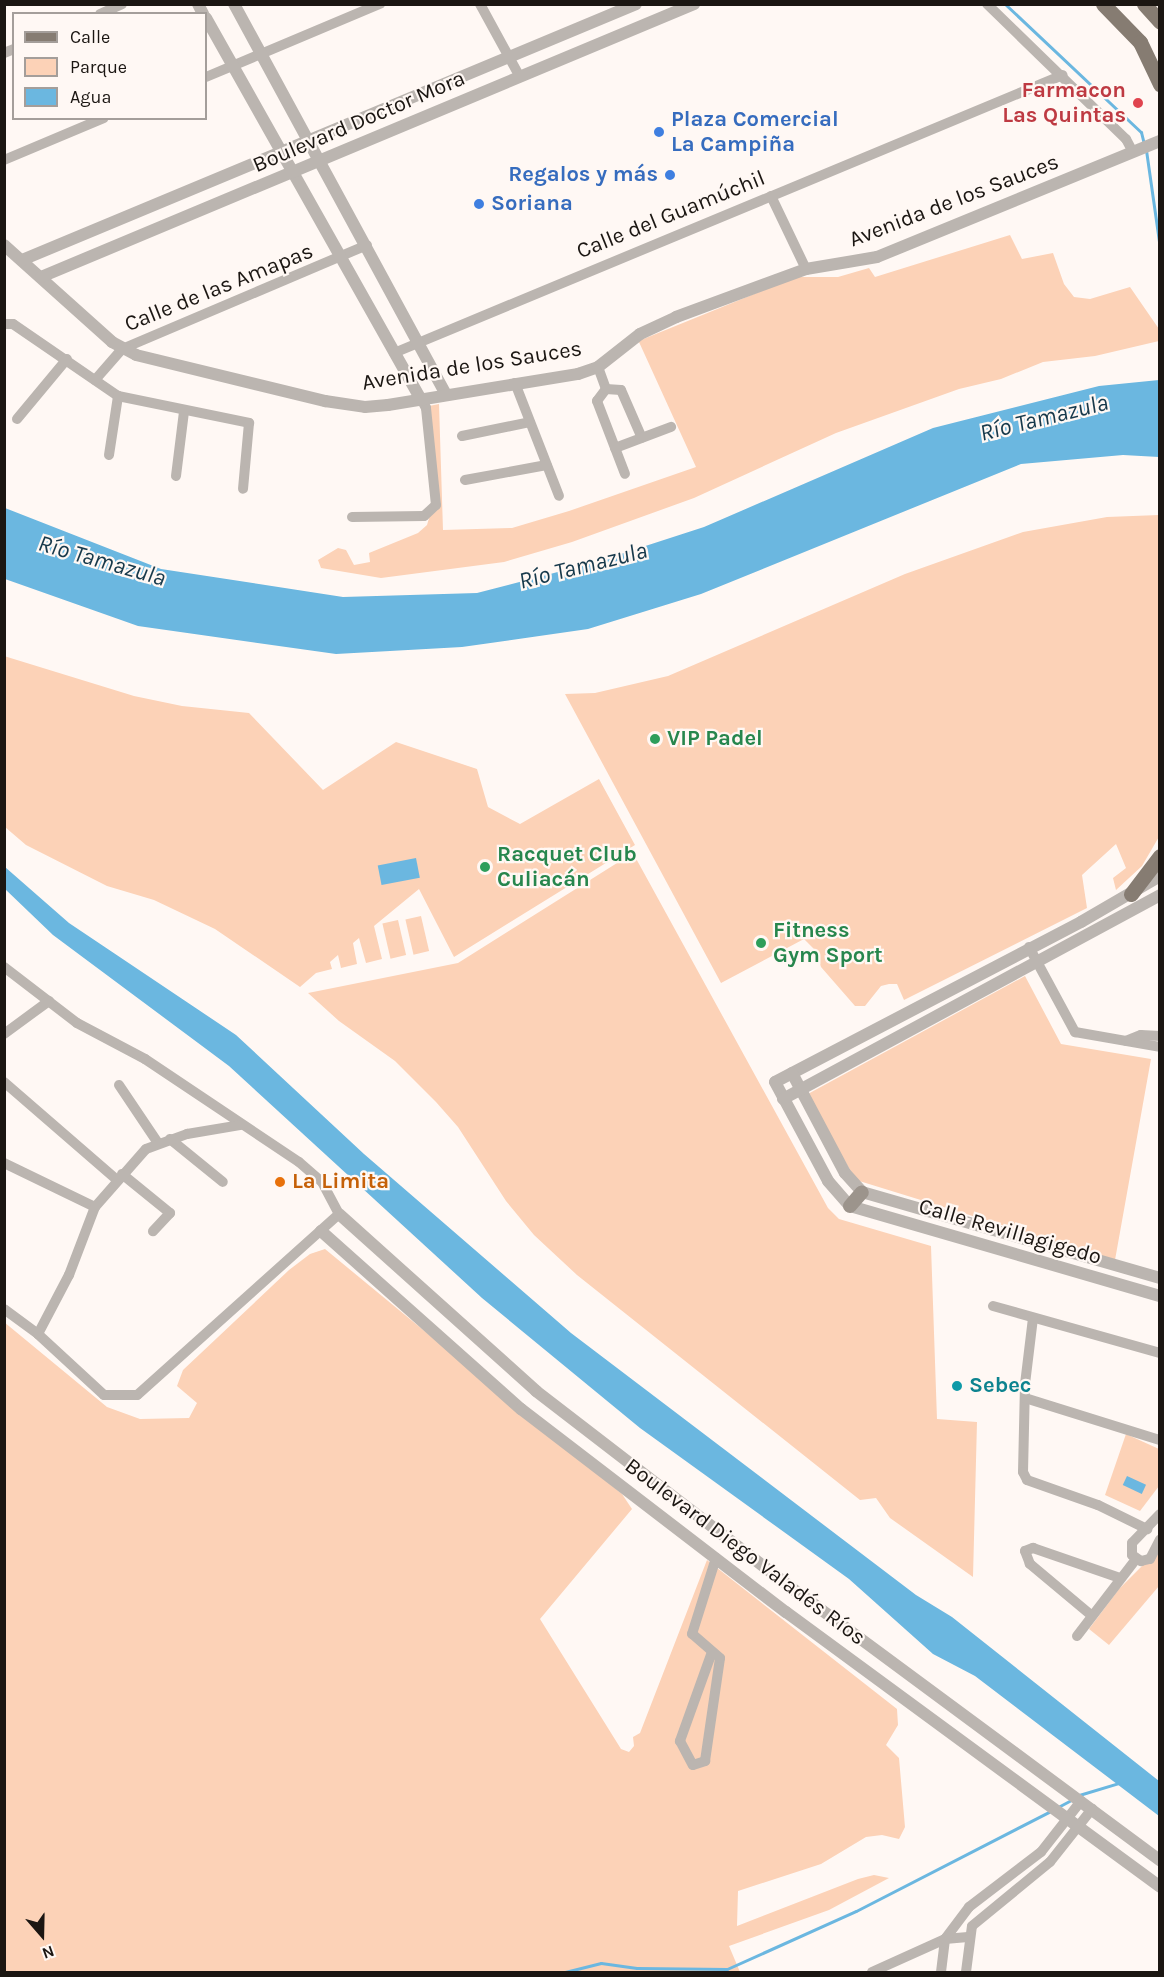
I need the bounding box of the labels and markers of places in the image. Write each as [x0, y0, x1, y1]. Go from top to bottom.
place label: Farmacon Las Quintas [1002, 77, 1126, 128]
marker: Farmacon Las Quintas [1131, 96, 1145, 110]
place label: Plaza Comercial La Campiña [671, 106, 839, 158]
marker: Plaza Comercial La Campiña [652, 125, 666, 139]
place label: Regalos y más [508, 162, 658, 188]
marker: Regalos y más [663, 168, 677, 182]
place label: Soriana [491, 191, 573, 217]
marker: Soriana [472, 197, 486, 211]
place label: VIP Padel [667, 726, 763, 752]
marker: VIP Padel [648, 732, 662, 746]
place label: Racquet Club Culiacán [497, 841, 637, 892]
marker: Racquet Club Culiacán [478, 860, 492, 874]
place label: Fitness Gym Sport [773, 917, 883, 968]
marker: Fitness Gym Sport [754, 936, 768, 950]
place label: La Limita [292, 1169, 389, 1195]
marker: La Limita [273, 1175, 287, 1189]
place label: Sebec [969, 1373, 1032, 1399]
marker: Sebec [950, 1379, 964, 1393]

